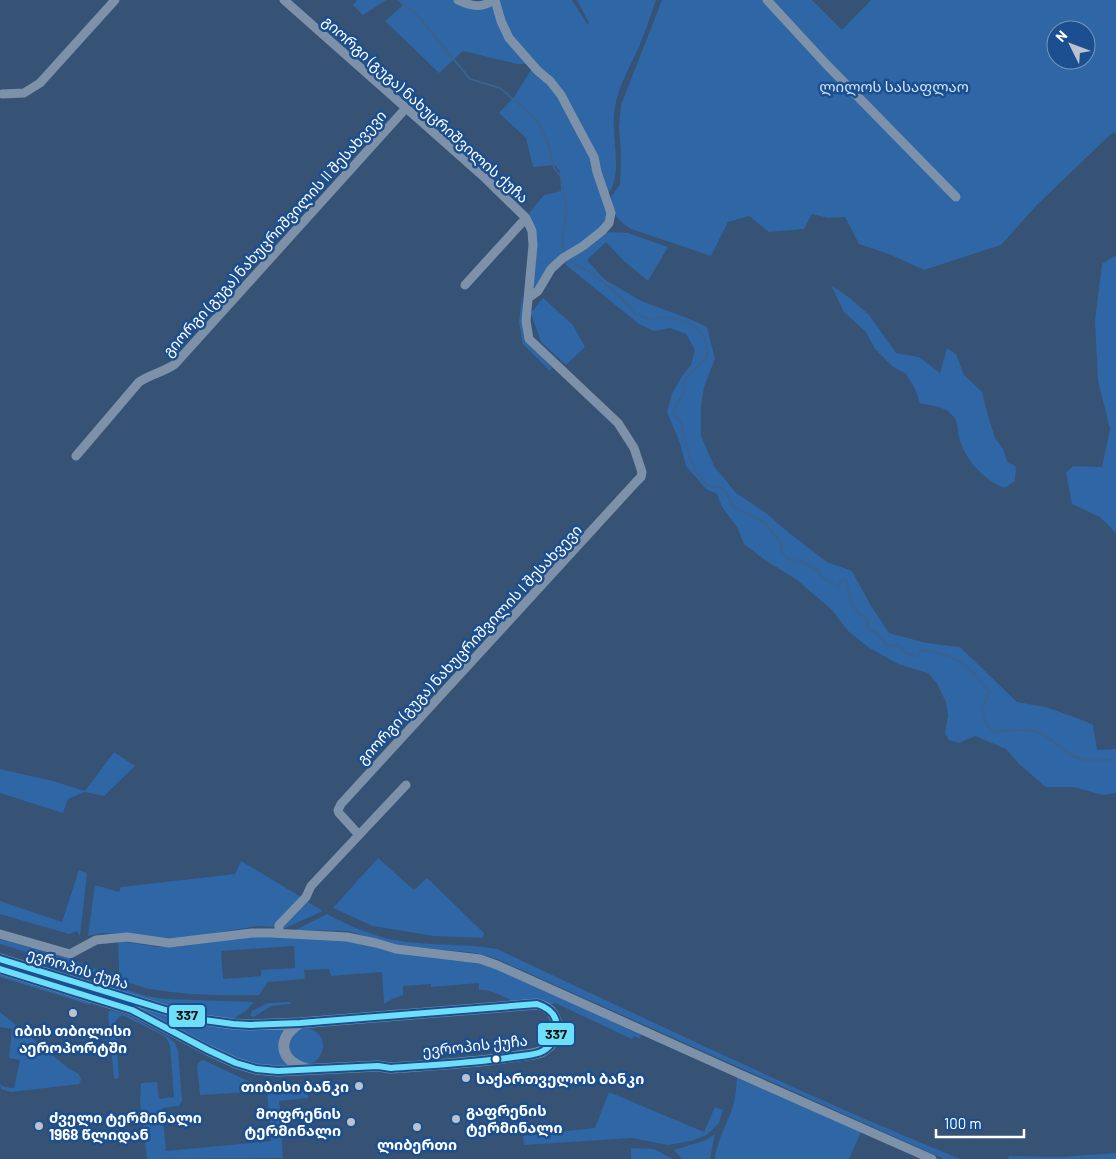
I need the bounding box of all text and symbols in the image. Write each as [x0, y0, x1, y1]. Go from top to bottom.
street label: გიორგი (გუგა) ნახუცრიშვილის ქუჩა [319, 12, 533, 207]
north arrow [1046, 20, 1096, 70]
text: N [1052, 27, 1070, 45]
park label: ლილოს სასაფლაო [819, 77, 969, 96]
street label: გიორგი (გუგა) ნახუცრიშვილის II შესახვევი [159, 106, 390, 361]
street label: გიორგი (გუგა) ნახუცრიშვილის I შესახვევი [353, 520, 586, 768]
street label: ევროპის ქუჩა [24, 944, 131, 993]
line badge: 337 [168, 1004, 206, 1028]
text: 337 [176, 1006, 198, 1023]
marker: იბის თბილისი აეროპორტში [67, 1007, 79, 1019]
place label: იბის თბილისი აეროპორტში [15, 1021, 131, 1057]
line badge: 337 [537, 1022, 575, 1046]
text: 337 [545, 1025, 567, 1042]
street label: ევროპის ქუჩა [421, 1031, 529, 1060]
unlabelled marker [491, 1054, 501, 1064]
place label: საქართველოს ბანკი [476, 1069, 644, 1088]
marker: საქართველოს ბანკი [460, 1072, 472, 1084]
place label: თიბისი ბანკი [241, 1077, 349, 1096]
marker: თიბისი ბანკი [353, 1080, 365, 1092]
place label: გაფრენის ტერმინალი [466, 1101, 562, 1137]
place label: მოფრენის ტერმინალი [245, 1104, 341, 1140]
scale bar [936, 1106, 1024, 1138]
place label: ძველი ტერმინალი 1968 წლიდან [49, 1108, 202, 1144]
marker: გაფრენის ტერმინალი [450, 1113, 462, 1125]
text: 100 m [944, 1114, 982, 1132]
marker: მოფრენის ტერმინალი [345, 1116, 357, 1128]
marker: ძველი ტერმინალი 1968 წლიდან [33, 1120, 45, 1132]
marker: ლიბერთი [411, 1121, 423, 1133]
place label: ლიბერთი [377, 1135, 457, 1154]

